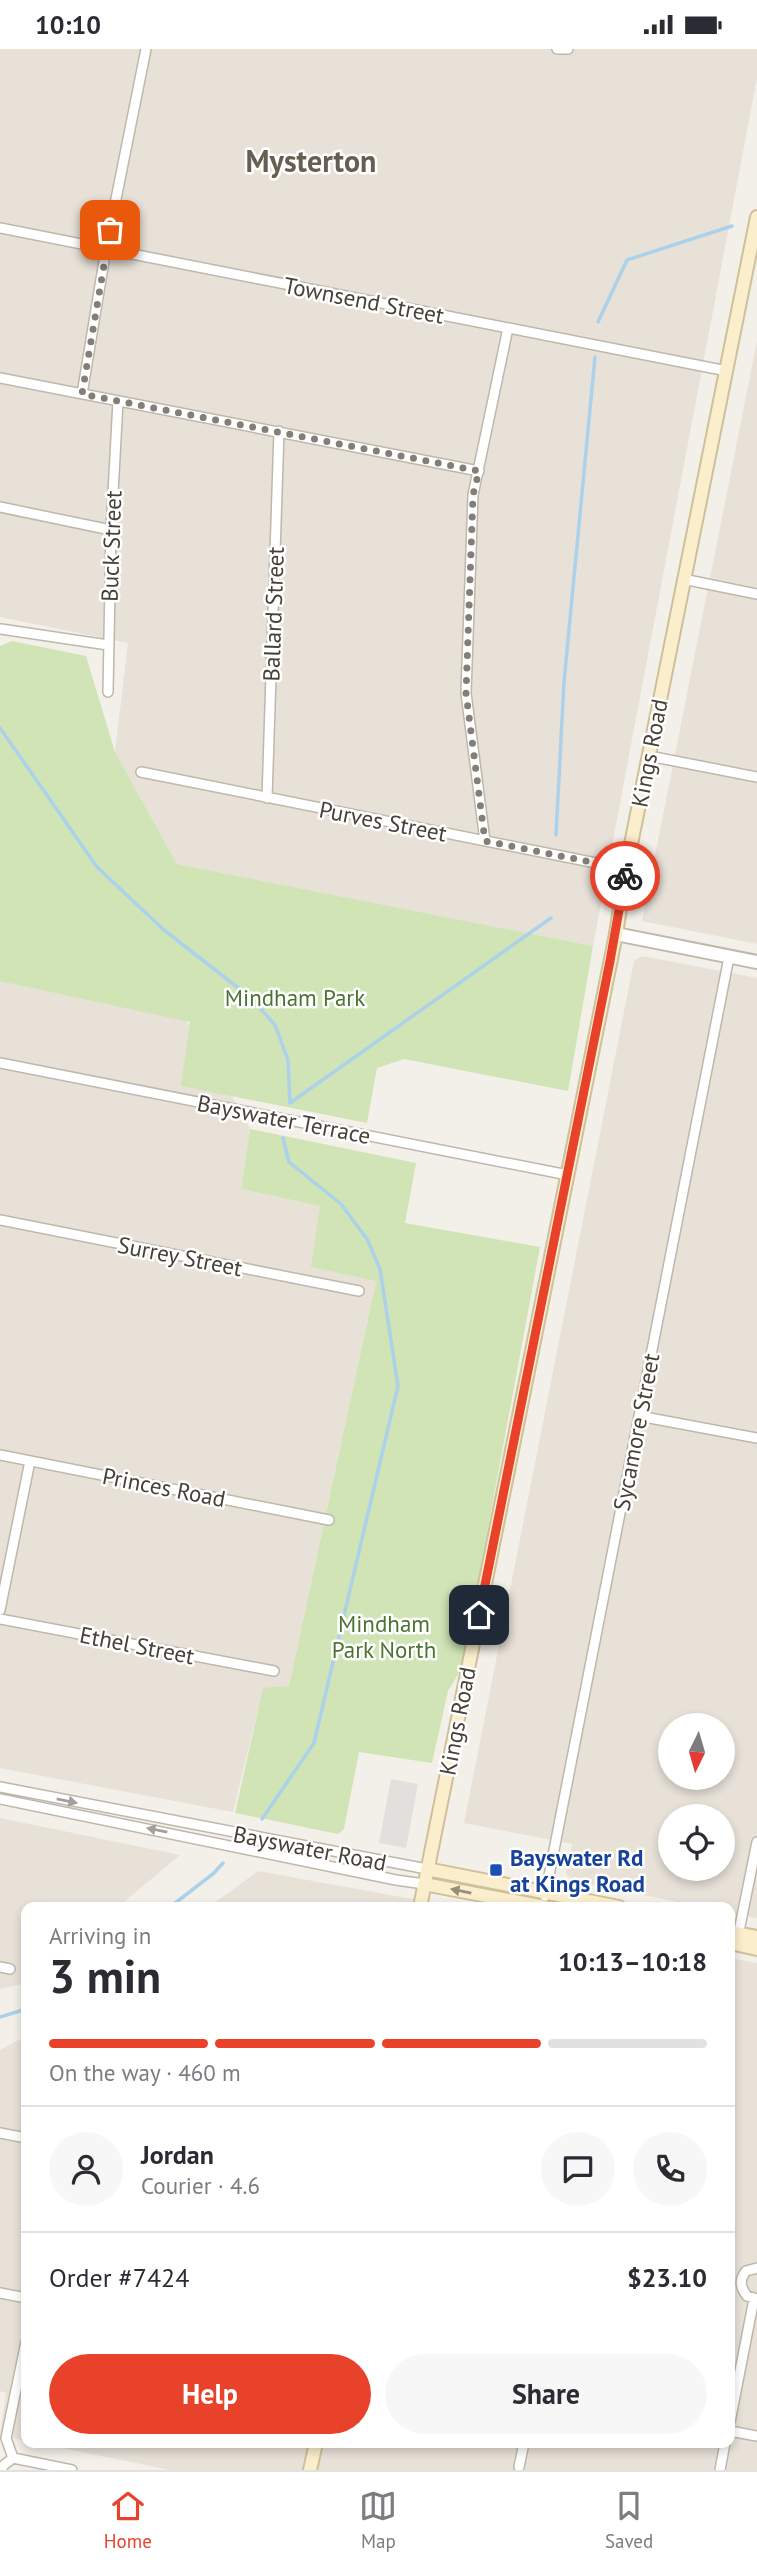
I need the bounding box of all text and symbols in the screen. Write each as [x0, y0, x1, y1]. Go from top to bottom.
text: 10:10 [35, 8, 101, 41]
district label: Mysterton [246, 141, 376, 180]
pin [80, 200, 140, 260]
icon: bag [91, 211, 129, 249]
street label: Townsend Street [281, 270, 447, 330]
street label: Buck Street [95, 490, 127, 602]
street label: Ballard Street [256, 546, 290, 682]
street label: Kings Road [624, 696, 674, 810]
street label: Purves Street [317, 794, 449, 848]
courier [590, 841, 660, 911]
icon: bike [606, 857, 644, 895]
park label: Mindham Park [225, 983, 365, 1012]
street label: Bayswater Terrace [195, 1088, 373, 1150]
street label: Surrey Street [115, 1230, 245, 1282]
street label: Sycamore Street [607, 1351, 666, 1513]
street label: Princes Road [100, 1461, 228, 1513]
pin [449, 1585, 509, 1645]
icon: home [460, 1596, 498, 1634]
park label: Mindham Park North [332, 1609, 436, 1664]
street label: Ethel Street [77, 1620, 197, 1670]
street label: Kings Road [432, 1664, 482, 1778]
north arrow [658, 1713, 735, 1790]
map controls [658, 1713, 735, 1881]
one-way arrow [56, 1795, 78, 1806]
button: locate [658, 1804, 735, 1881]
street label: Bayswater Road [231, 1819, 389, 1877]
one-way arrow [146, 1825, 168, 1836]
place label: Bayswater Rd at Kings Road [510, 1843, 645, 1898]
marker: Bayswater Rd at Kings Road [488, 1862, 504, 1878]
one-way arrow [450, 1885, 472, 1896]
text: Arriving in [49, 1921, 151, 1950]
text: 10:13–10:18 [558, 1945, 707, 1978]
text: 3 min [49, 1946, 161, 2006]
text: On the way · 460 m [49, 2058, 241, 2087]
button: person [49, 2132, 123, 2206]
button: chat [541, 2132, 615, 2206]
button: phone [633, 2132, 707, 2206]
text: Jordan [141, 2138, 214, 2171]
text: Courier · 4.6 [141, 2171, 260, 2200]
text: Order #7424 [49, 2261, 189, 2294]
text: $23.10 [627, 2261, 707, 2294]
button: Help [49, 2354, 371, 2434]
button: Share [385, 2354, 707, 2434]
tab: Home [104, 2487, 152, 2553]
tab: Map [359, 2487, 397, 2553]
tab: Saved [605, 2487, 653, 2553]

